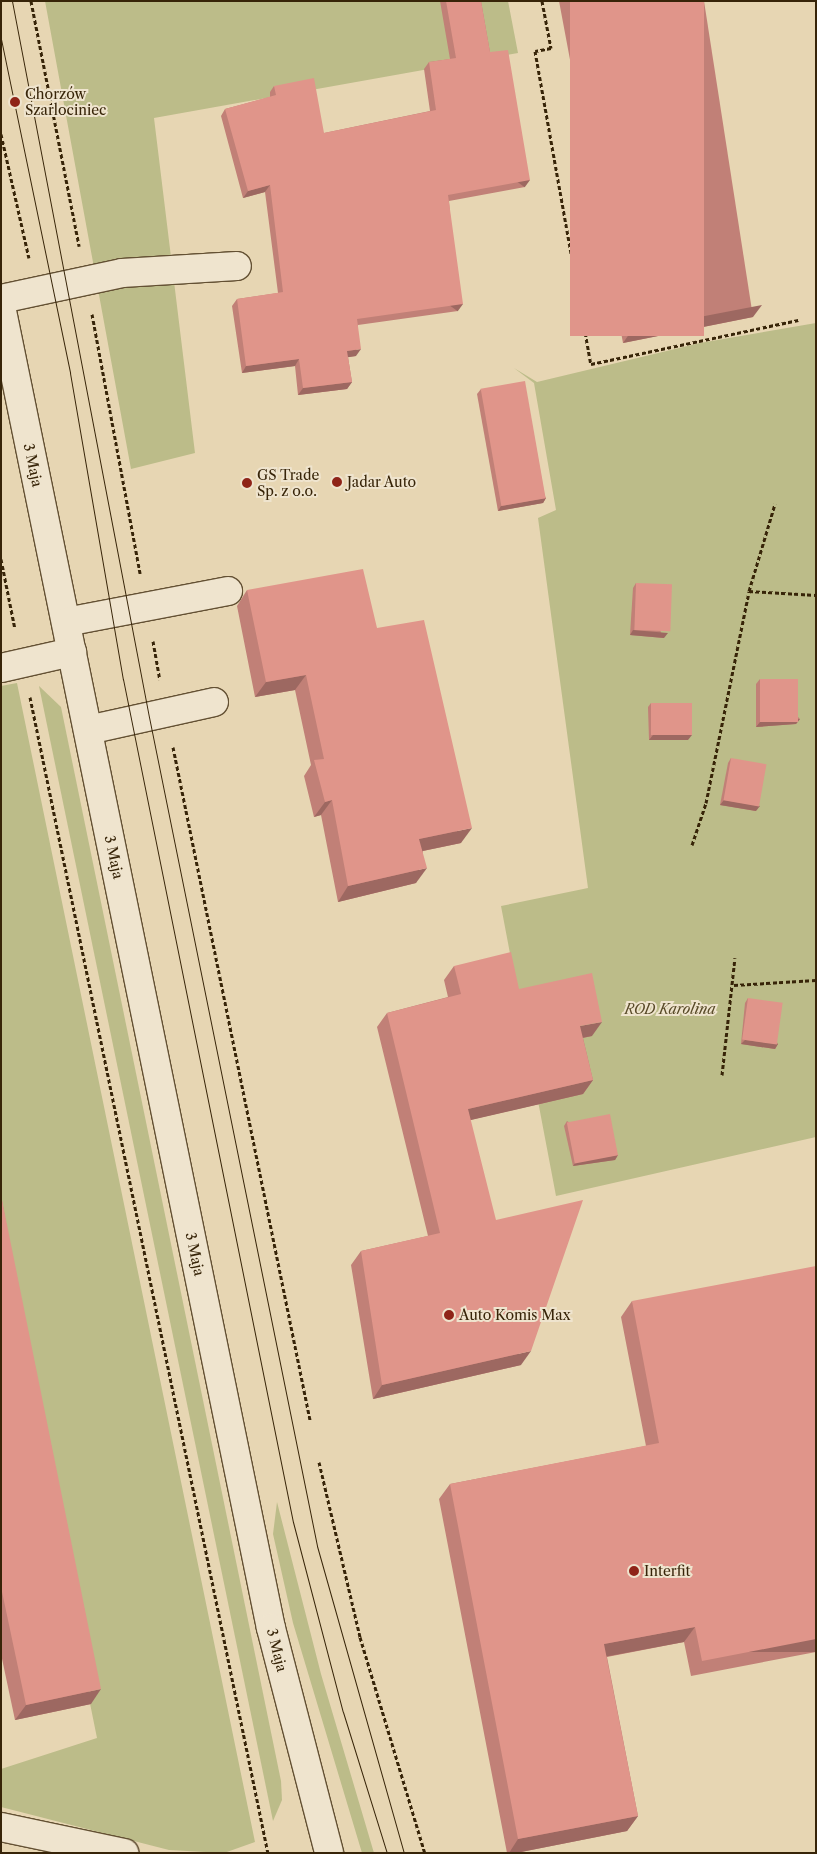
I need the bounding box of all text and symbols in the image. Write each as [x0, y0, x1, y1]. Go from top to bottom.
place label: Chorzów Szarlociniec [25, 86, 106, 118]
marker: Chorzów Szarlociniec [9, 96, 21, 108]
street label: 3 Maja [20, 442, 46, 488]
place label: GS Trade Sp. z o.o. [257, 467, 320, 500]
place label: Jadar Auto [347, 474, 417, 490]
marker: Jadar Auto [331, 476, 343, 488]
marker: GS Trade Sp. z o.o. [241, 477, 253, 489]
street label: 3 Maja [101, 834, 127, 880]
park label: ROD Karolina [624, 1001, 716, 1017]
street label: 3 Maja [182, 1231, 208, 1277]
place label: Auto Komis Max [459, 1307, 571, 1323]
marker: Auto Komis Max [443, 1309, 455, 1321]
place label: Interfit [644, 1563, 691, 1579]
marker: Interfit [628, 1565, 640, 1577]
street label: 3 Maja [264, 1627, 290, 1673]

